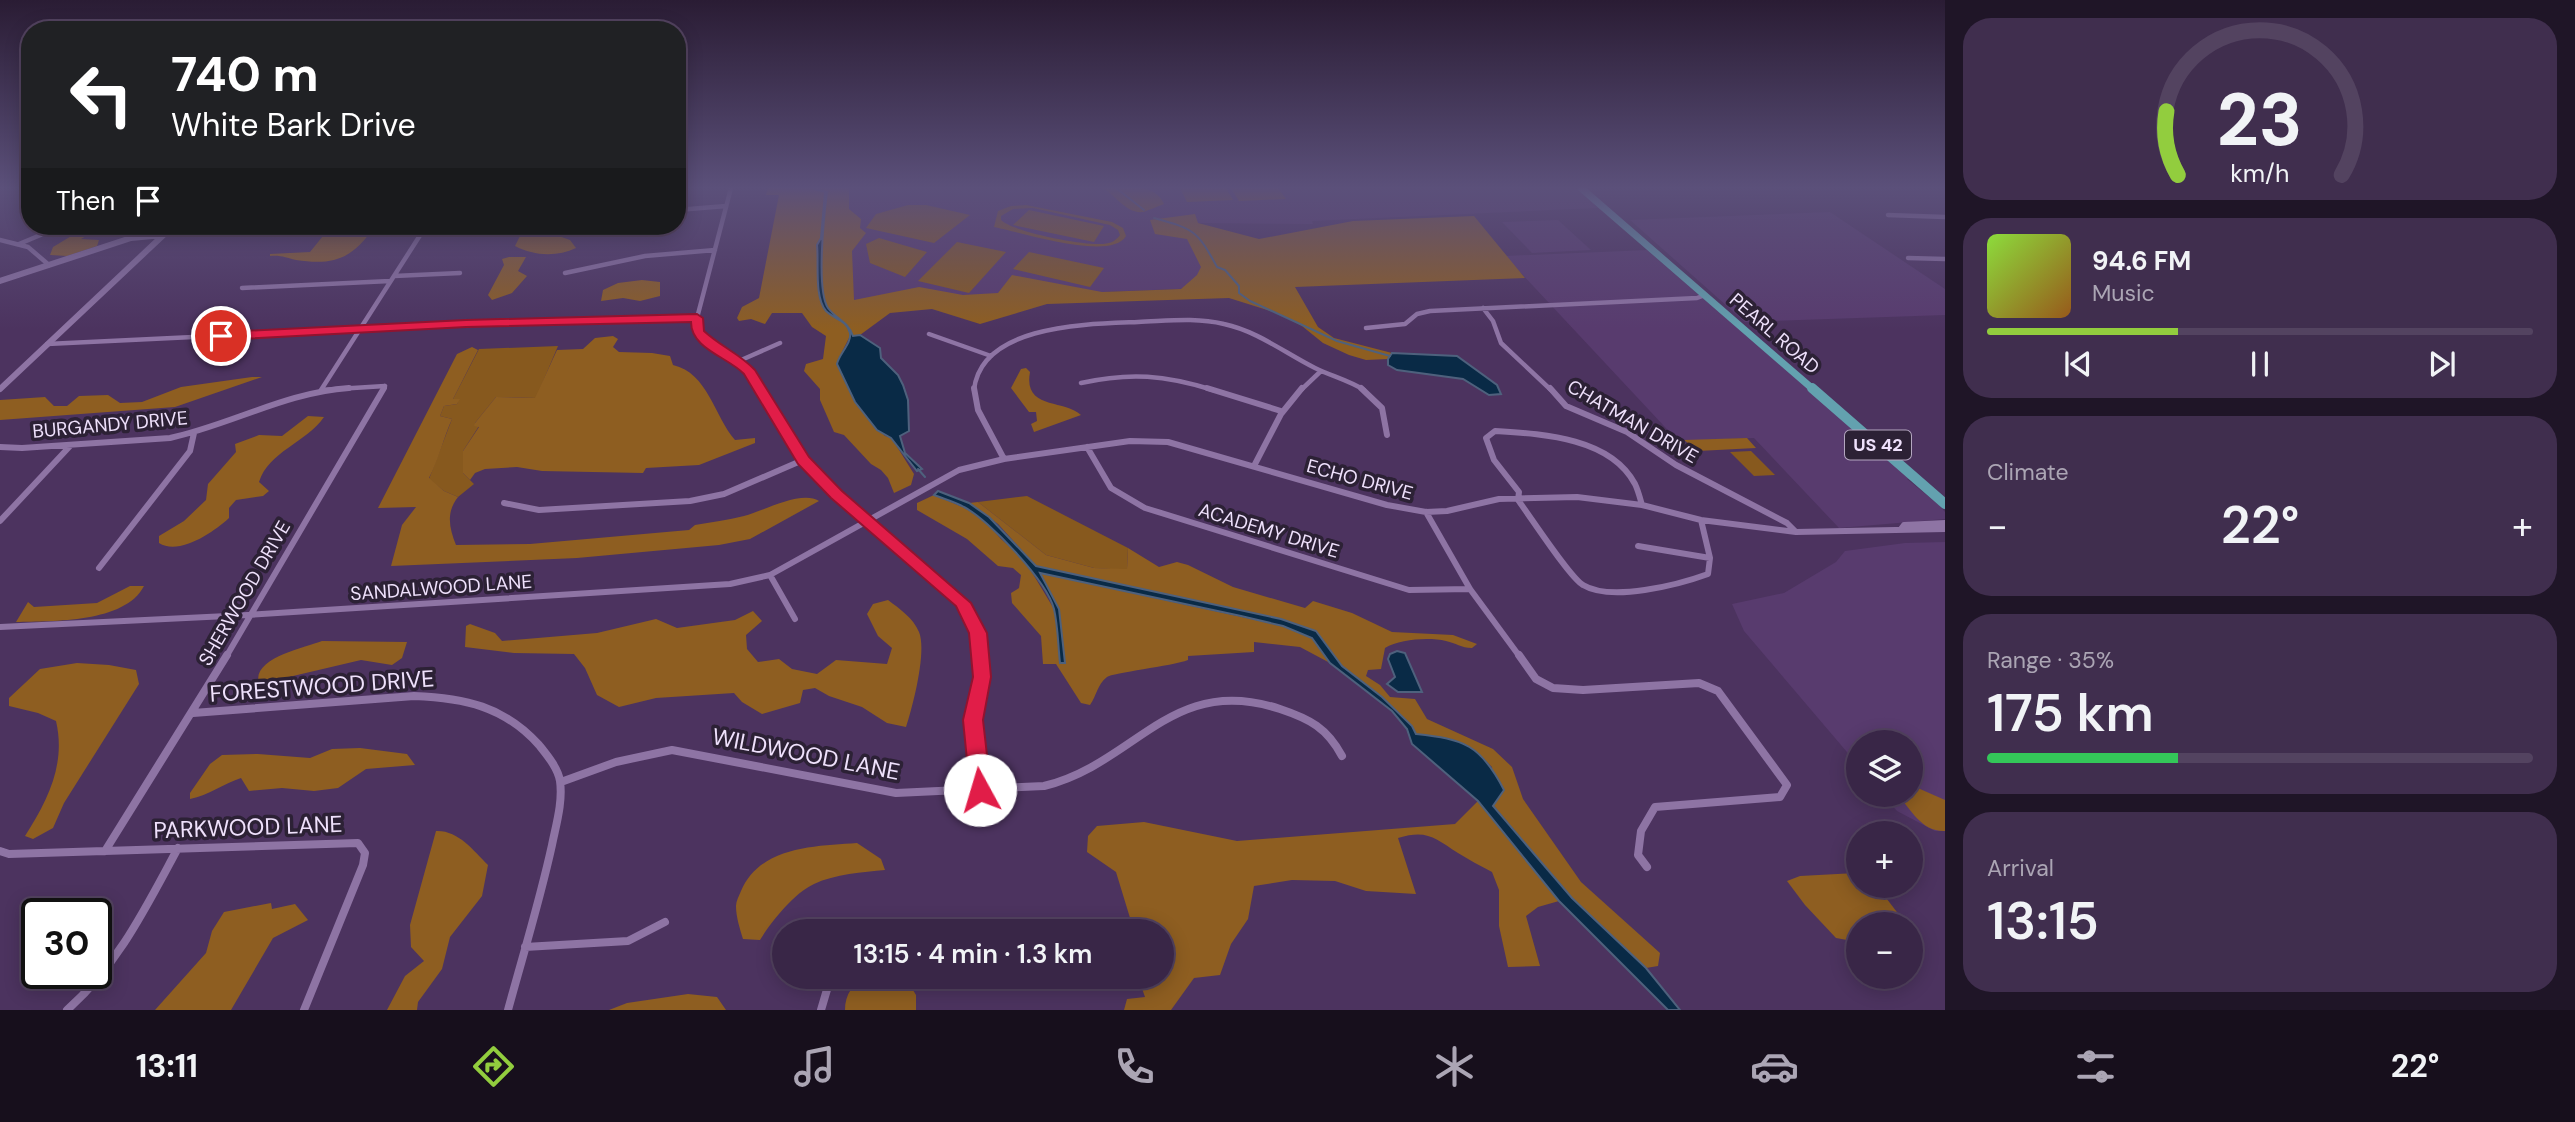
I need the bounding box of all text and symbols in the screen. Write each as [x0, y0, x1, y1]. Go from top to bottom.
text: 740 m [171, 42, 319, 106]
icon: left [56, 49, 147, 140]
text: 23 [2217, 73, 2303, 168]
text: White Bark Drive [171, 104, 416, 146]
text: km/h [2230, 157, 2290, 190]
icon: arrive [129, 182, 167, 220]
text: Then [56, 184, 115, 218]
text: 94.6 FM [2092, 244, 2191, 278]
text: Music [2092, 278, 2155, 308]
street label: PEARL ROAD [1724, 287, 1825, 379]
pin [191, 306, 251, 366]
icon: arrive [202, 317, 240, 355]
icon: previous [2059, 345, 2097, 383]
icon: pause [2241, 345, 2279, 383]
icon: next [2423, 345, 2461, 383]
street label: CHATMAN DRIVE [1563, 374, 1703, 469]
street label: BURGANDY DRIVE [31, 405, 189, 444]
road number: US 42 [1845, 430, 1911, 460]
street label: ECHO DRIVE [1304, 453, 1416, 506]
text: Climate [1987, 457, 2069, 487]
text: 22° [2221, 491, 2299, 559]
street label: ACADEMY DRIVE [1195, 497, 1342, 564]
text: − [1987, 501, 2008, 551]
text: + [2512, 501, 2533, 551]
street label: SHERWOOD DRIVE [193, 516, 296, 670]
street label: SANDALWOOD LANE [349, 569, 533, 606]
text: Range · 35% [1987, 645, 2114, 675]
street label: FORESTWOOD DRIVE [209, 663, 435, 709]
text: 175 km [1987, 679, 2154, 747]
street label: WILDWOOD LANE [710, 721, 902, 787]
map controls [1846, 730, 1923, 989]
button: layers [1846, 730, 1923, 807]
position arrow [943, 753, 1017, 827]
street label: PARKWOOD LANE [153, 809, 343, 845]
button: + [1846, 821, 1923, 898]
text: Arrival [1987, 853, 2054, 883]
text: 13:15 [1987, 887, 2099, 955]
speed limit sign: 30 [21, 898, 112, 989]
button: − [1846, 912, 1923, 989]
text: 13:15 · 4 min · 1.3 km [854, 937, 1092, 971]
icon: directions [469, 1042, 518, 1091]
icon: music [790, 1042, 839, 1091]
icon: phone [1110, 1042, 1159, 1091]
icon: climate [1430, 1042, 1479, 1091]
icon: car [1750, 1042, 1799, 1091]
icon: filters [2071, 1042, 2120, 1091]
text: 13:11 [136, 1045, 198, 1087]
text: 22° [2391, 1045, 2439, 1087]

